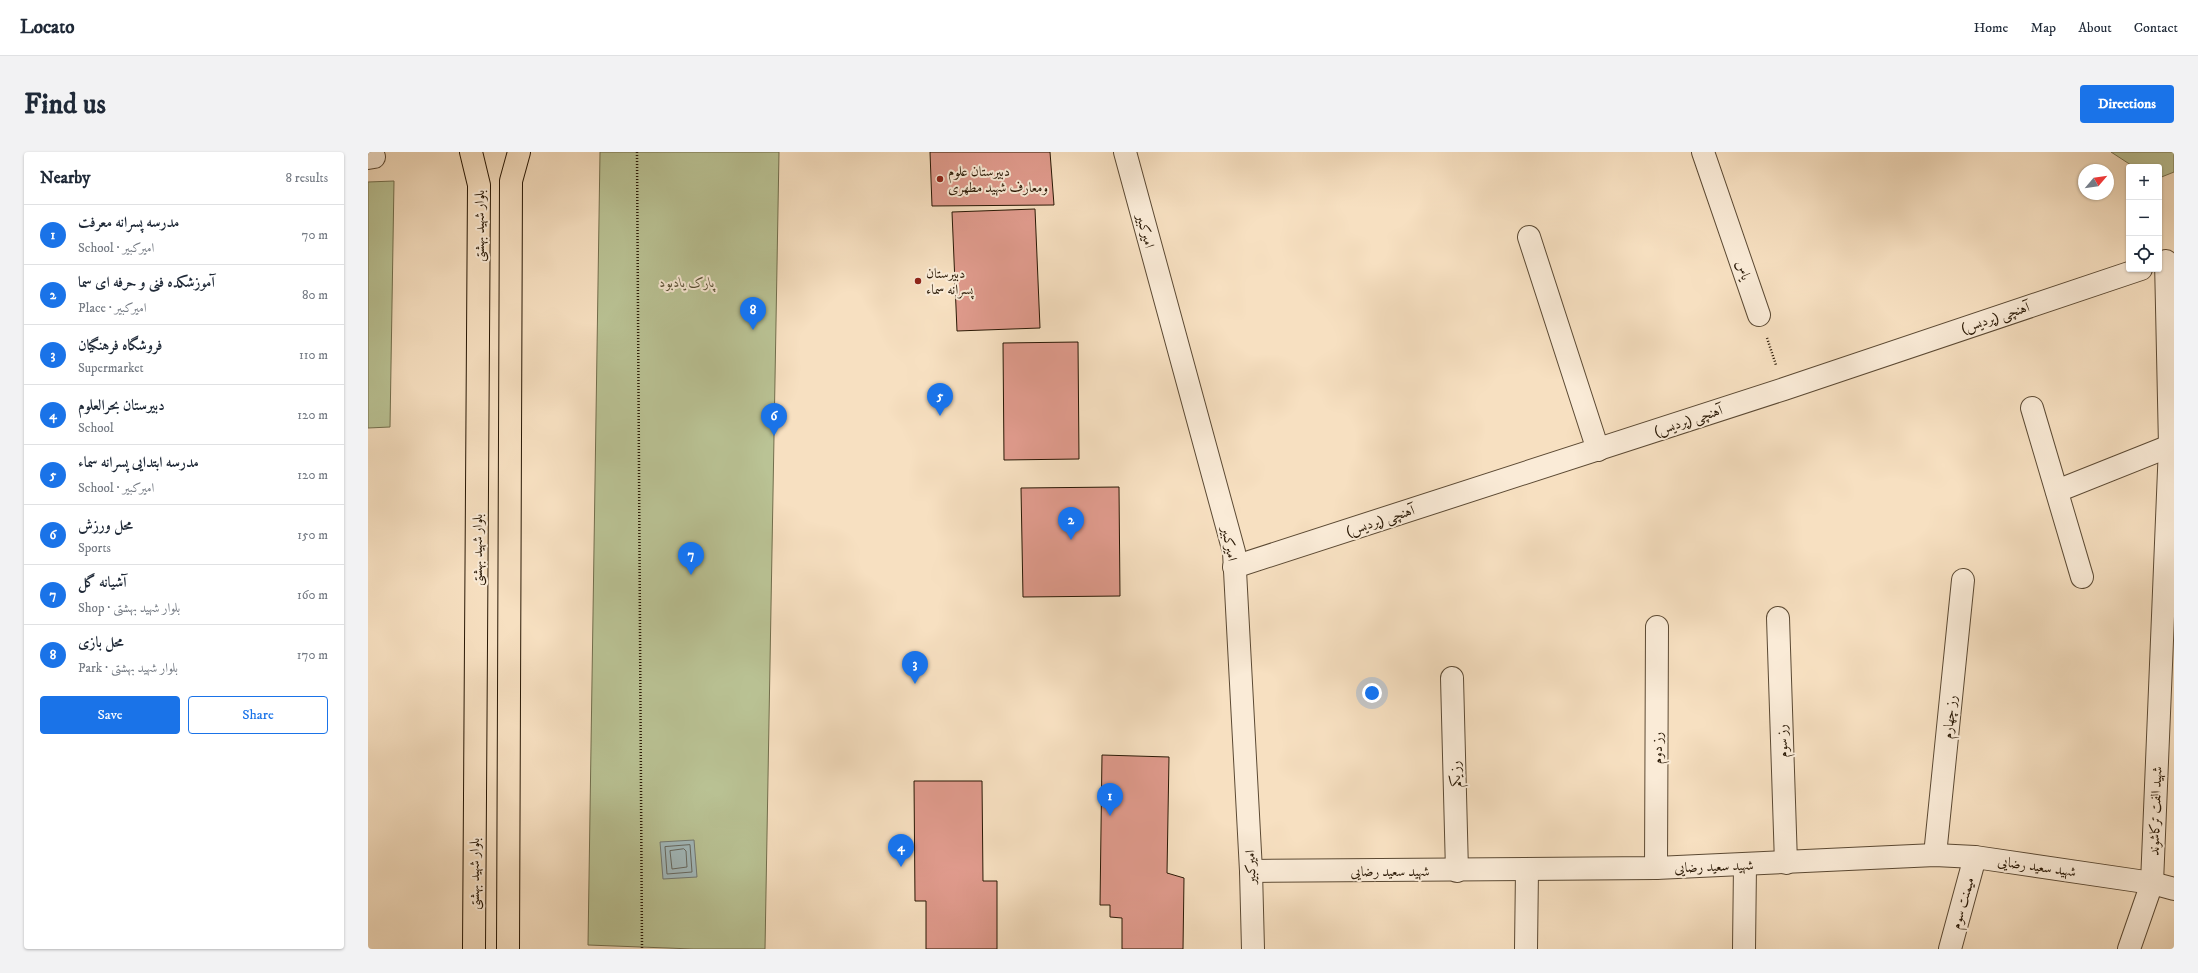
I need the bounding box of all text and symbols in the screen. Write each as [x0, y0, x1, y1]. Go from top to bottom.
text: Locato [20, 16, 75, 39]
text: Home [1974, 19, 2008, 37]
text: Map [2030, 19, 2056, 37]
text: About [2078, 19, 2112, 37]
text: Contact [2134, 19, 2178, 37]
button: Directions [2080, 85, 2174, 123]
text: Find us [24, 87, 106, 122]
place label: دبیرستان علوم ومعارف شهید مطهری [948, 163, 1048, 197]
north arrow [2078, 164, 2114, 200]
map controls [2126, 164, 2162, 272]
button: + [2126, 164, 2162, 200]
text: Nearby [40, 167, 90, 189]
text: 8 results [286, 170, 328, 186]
marker: دبیرستان علوم ومعارف شهید مطهری [935, 174, 945, 184]
street label: بلوار شهید بهشتی [471, 190, 489, 262]
button: − [2126, 200, 2162, 236]
street label: امیرکبیر [1131, 210, 1158, 250]
text: مدرسه پسرانه معرفت [78, 213, 179, 232]
text: 1 [51, 227, 55, 243]
text: 70 m [302, 227, 328, 243]
button: locate [2126, 236, 2162, 272]
text: School · امیرکبیر [78, 240, 154, 256]
street label: یاس [1731, 258, 1755, 284]
place label: دبیرستان پسرانه سماء [926, 265, 974, 300]
text: آموزشکده فنی و حرفه ای سما [78, 273, 215, 292]
park label: پارک یادبود [659, 274, 716, 293]
marker: دبیرستان پسرانه سماء [913, 276, 923, 286]
text: 2 [50, 287, 56, 303]
text: 80 m [302, 287, 328, 303]
pin: 8 [740, 297, 766, 330]
street label: آهنچی (پردیس) [1959, 298, 2034, 338]
text: Place · امیرکبیر [78, 300, 147, 316]
text: فروشگاه فرهنگیان [78, 336, 162, 355]
text: 3 [51, 347, 55, 363]
text: 110 m [299, 347, 328, 363]
text: Supermarket [78, 360, 144, 376]
pin: 5 [927, 383, 953, 416]
text: دبیرستان بحرالعلوم [78, 396, 165, 415]
street label: آهنچی (پردیس) [1652, 401, 1727, 441]
pin: 6 [761, 403, 787, 436]
text: 4 [49, 407, 57, 423]
text: 120 m [297, 407, 328, 423]
text: School [78, 420, 114, 436]
text: مدرسه ابتدایی پسرانه سماء [78, 453, 199, 472]
text: 5 [50, 467, 56, 483]
text: 120 m [297, 467, 328, 483]
text: School · امیرکبیر [78, 480, 154, 496]
street label: آهنچی (پردیس) [1344, 501, 1419, 541]
pin: 2 [1058, 507, 1084, 540]
street label: بلوار شهید بهشتی [469, 514, 487, 586]
text: محل ورزش [78, 516, 133, 535]
street label: امیرکبیر [1217, 524, 1241, 563]
text: 6 [50, 527, 56, 543]
text: 150 m [297, 527, 328, 543]
text: Sports [78, 540, 111, 556]
pin: 7 [678, 542, 704, 575]
text: آشیانه گل [78, 573, 126, 592]
text: 7 [50, 587, 56, 603]
text: 160 m [297, 587, 328, 603]
text: Shop · بلوار شهید بهشتی [78, 600, 180, 616]
text: محل بازی [78, 633, 124, 652]
text: 8 [50, 647, 56, 663]
text: 170 m [297, 647, 328, 663]
pin: 3 [902, 651, 928, 684]
text: Park · بلوار شهید بهشتی [78, 660, 178, 676]
your location [1362, 683, 1382, 703]
street label: رز چهارم [1939, 694, 1964, 740]
button: Save [40, 696, 180, 734]
button: Share [188, 696, 328, 734]
street label: رز سوم [1773, 724, 1796, 758]
street label: رز دوم [1649, 732, 1670, 764]
street label: رز یکم [1447, 760, 1469, 787]
street label: شهید الفت ترکاشوند [2145, 766, 2167, 856]
pin: 1 [1097, 783, 1123, 816]
pin: 4 [888, 834, 914, 867]
street label: بلوار شهید بهشتی [466, 838, 484, 910]
street label: امیرکبیر [1241, 849, 1261, 887]
street label: شهید سعید رضایی [1996, 853, 2078, 881]
street label: شهید سعید رضایی [1674, 857, 1754, 877]
street label: شهید سعید رضایی [1350, 863, 1430, 881]
street label: میمنت سوم [1947, 875, 1982, 932]

